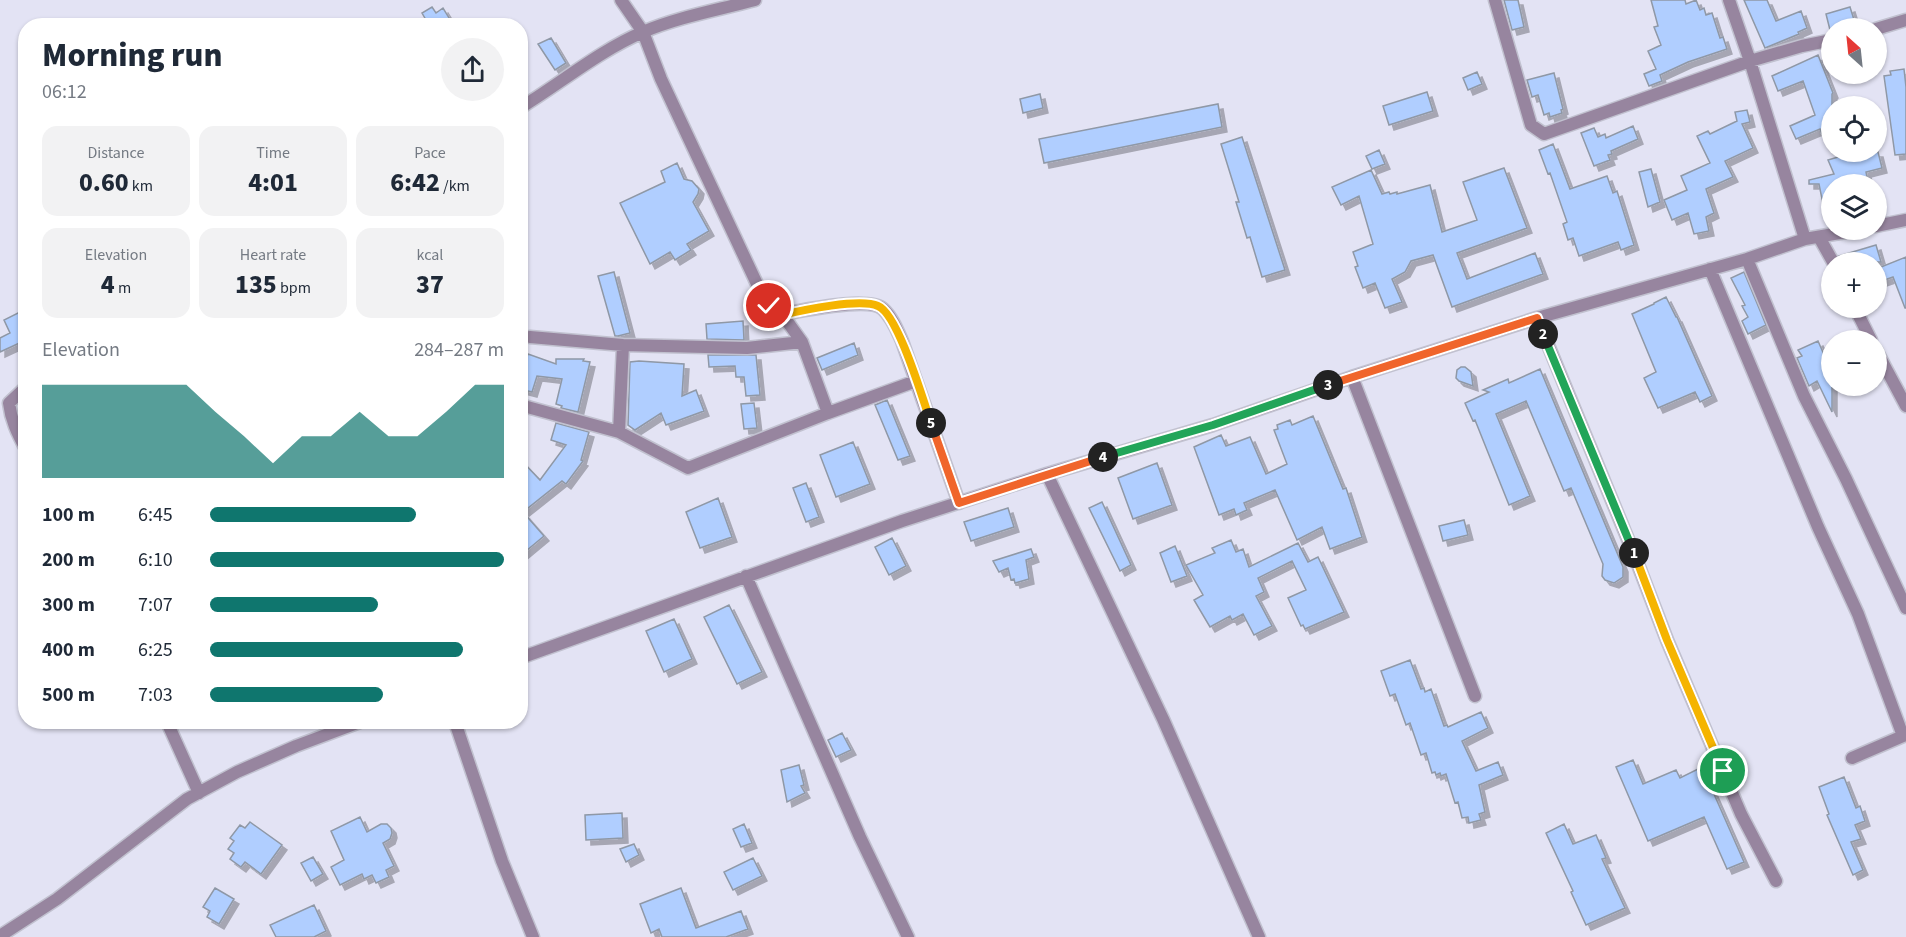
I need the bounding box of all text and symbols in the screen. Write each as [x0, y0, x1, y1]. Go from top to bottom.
north arrow [1821, 18, 1887, 84]
map controls [1821, 18, 1887, 396]
text: Morning run [42, 32, 222, 79]
button: share [441, 38, 504, 101]
text: 06:12 [42, 78, 87, 106]
button: locate [1821, 96, 1887, 162]
text: Distance [88, 142, 144, 164]
text: Time [256, 142, 290, 164]
text: Pace [414, 142, 446, 164]
text: 0.60 [79, 164, 129, 201]
text: 4:01 [248, 164, 298, 201]
text: 6:42 [390, 164, 440, 201]
button: layers [1821, 174, 1887, 240]
text: km [129, 175, 153, 197]
text: /km [440, 175, 470, 197]
text: Elevation [85, 244, 147, 266]
text: Heart rate [240, 244, 306, 266]
text: kcal [417, 244, 443, 266]
button: + [1821, 252, 1887, 318]
text: 4 [101, 266, 115, 303]
text: 135 [235, 266, 277, 303]
text: 37 [416, 266, 444, 303]
text: m [115, 277, 131, 299]
text: bpm [277, 277, 311, 299]
pin [743, 280, 794, 331]
icon: check [752, 289, 785, 322]
pin: 2 [1528, 319, 1558, 349]
text: 2 [1539, 323, 1547, 345]
button: − [1821, 330, 1887, 396]
text: Elevation [42, 336, 120, 364]
text: 284–287 m [414, 336, 504, 364]
pin: 3 [1313, 370, 1343, 400]
text: 3 [1324, 374, 1332, 396]
pin: 5 [916, 408, 946, 438]
text: 5 [927, 412, 935, 434]
pin: 4 [1088, 442, 1118, 472]
text: 4 [1099, 446, 1107, 468]
text: 100 m [42, 501, 95, 529]
text: 6:45 [138, 501, 173, 529]
pin: 1 [1619, 538, 1649, 568]
text: 1 [1630, 542, 1638, 564]
text: 200 m [42, 546, 95, 574]
text: 6:10 [138, 546, 173, 574]
text: 300 m [42, 591, 95, 619]
text: 7:07 [138, 591, 173, 619]
text: 400 m [42, 636, 95, 664]
text: 6:25 [138, 636, 173, 664]
text: 500 m [42, 681, 95, 709]
text: 7:03 [138, 681, 173, 709]
pin [1697, 745, 1748, 796]
icon: arrive [1706, 754, 1739, 787]

